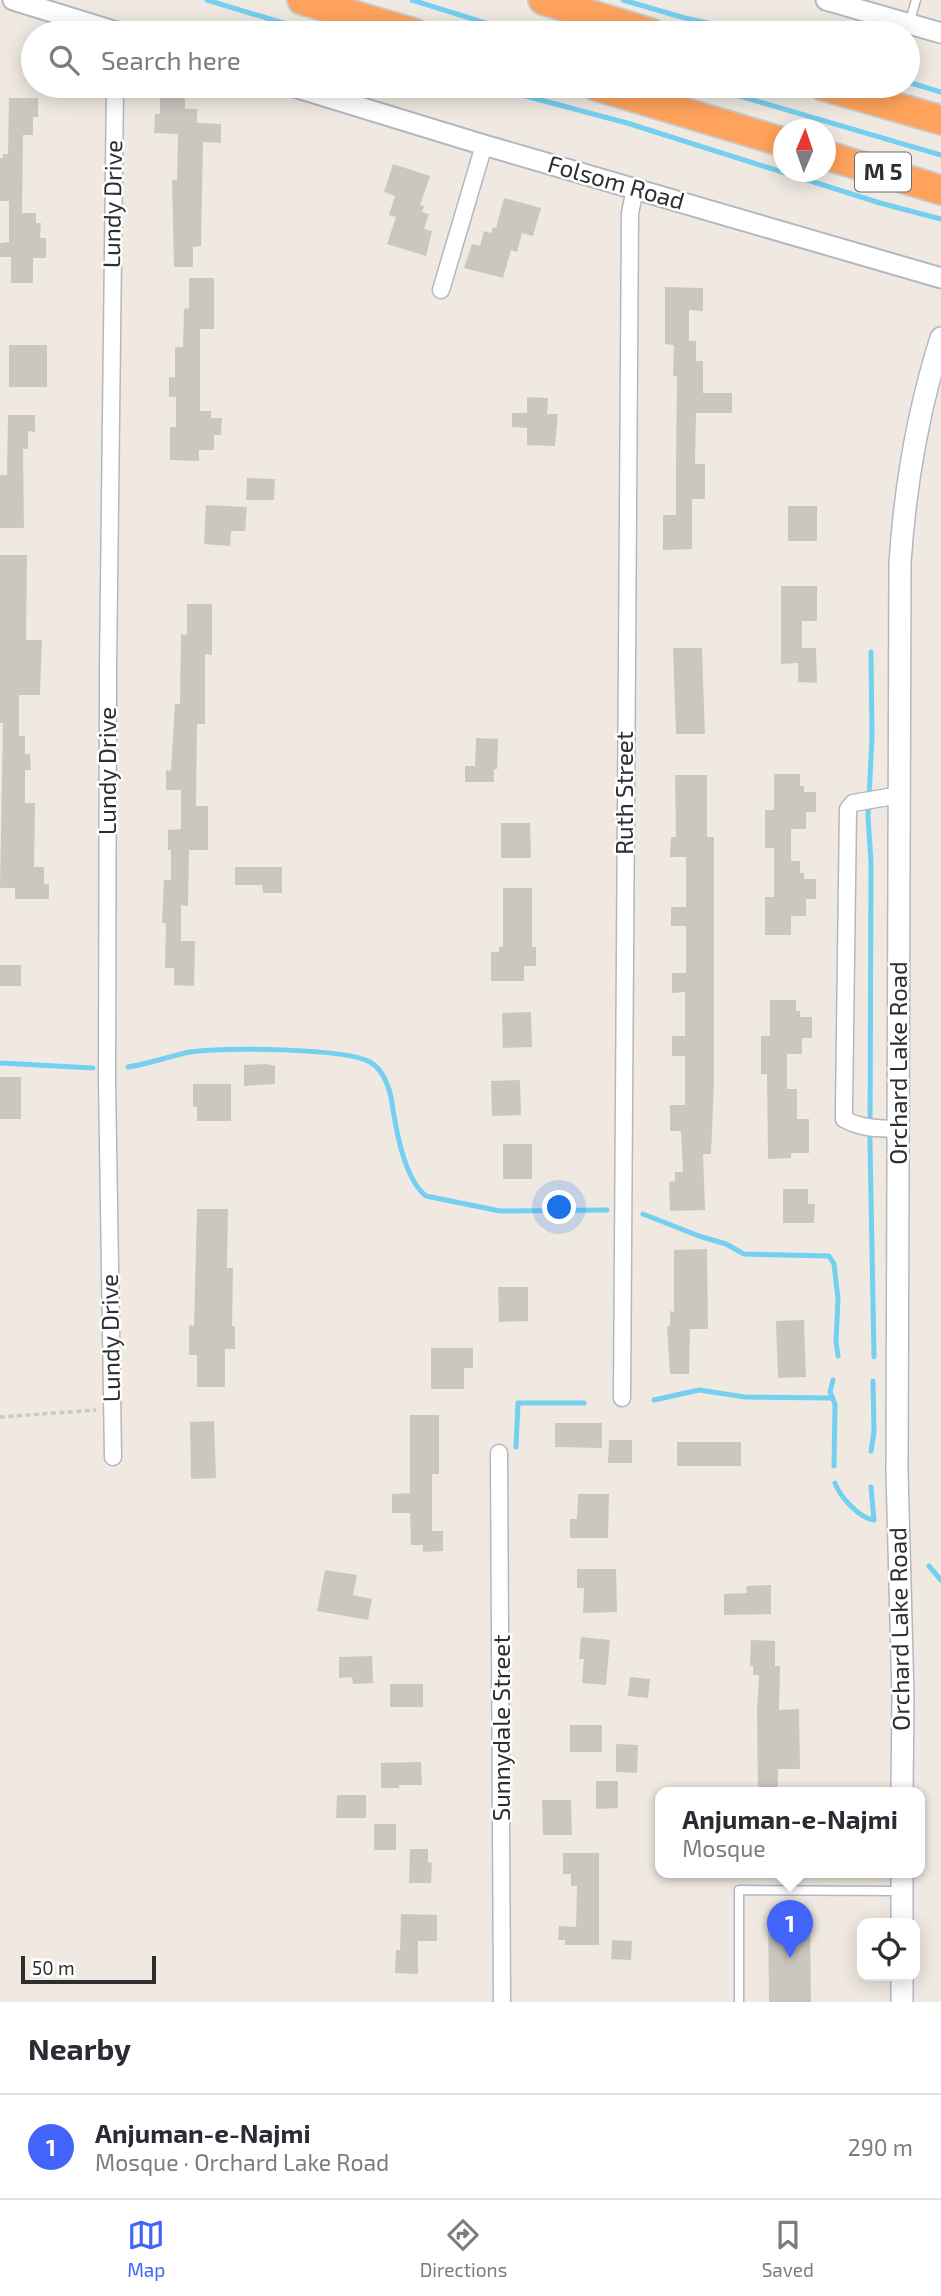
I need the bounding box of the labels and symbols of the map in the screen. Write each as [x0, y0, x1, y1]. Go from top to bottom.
north arrow [773, 119, 836, 182]
street label: Lundy Drive [96, 140, 127, 268]
street label: Folsom Road [545, 148, 688, 215]
road number: M 5 [855, 153, 911, 192]
street label: Lundy Drive [92, 707, 121, 835]
street label: Ruth Street [609, 731, 638, 855]
street label: Orchard Lake Road [883, 961, 912, 1165]
your location [542, 1190, 576, 1224]
street label: Lundy Drive [94, 1274, 125, 1402]
street label: Orchard Lake Road [882, 1527, 915, 1731]
street label: Sunnydale Street [486, 1635, 515, 1821]
pin: 1 [767, 1900, 813, 1958]
scale bar [21, 1953, 156, 1985]

